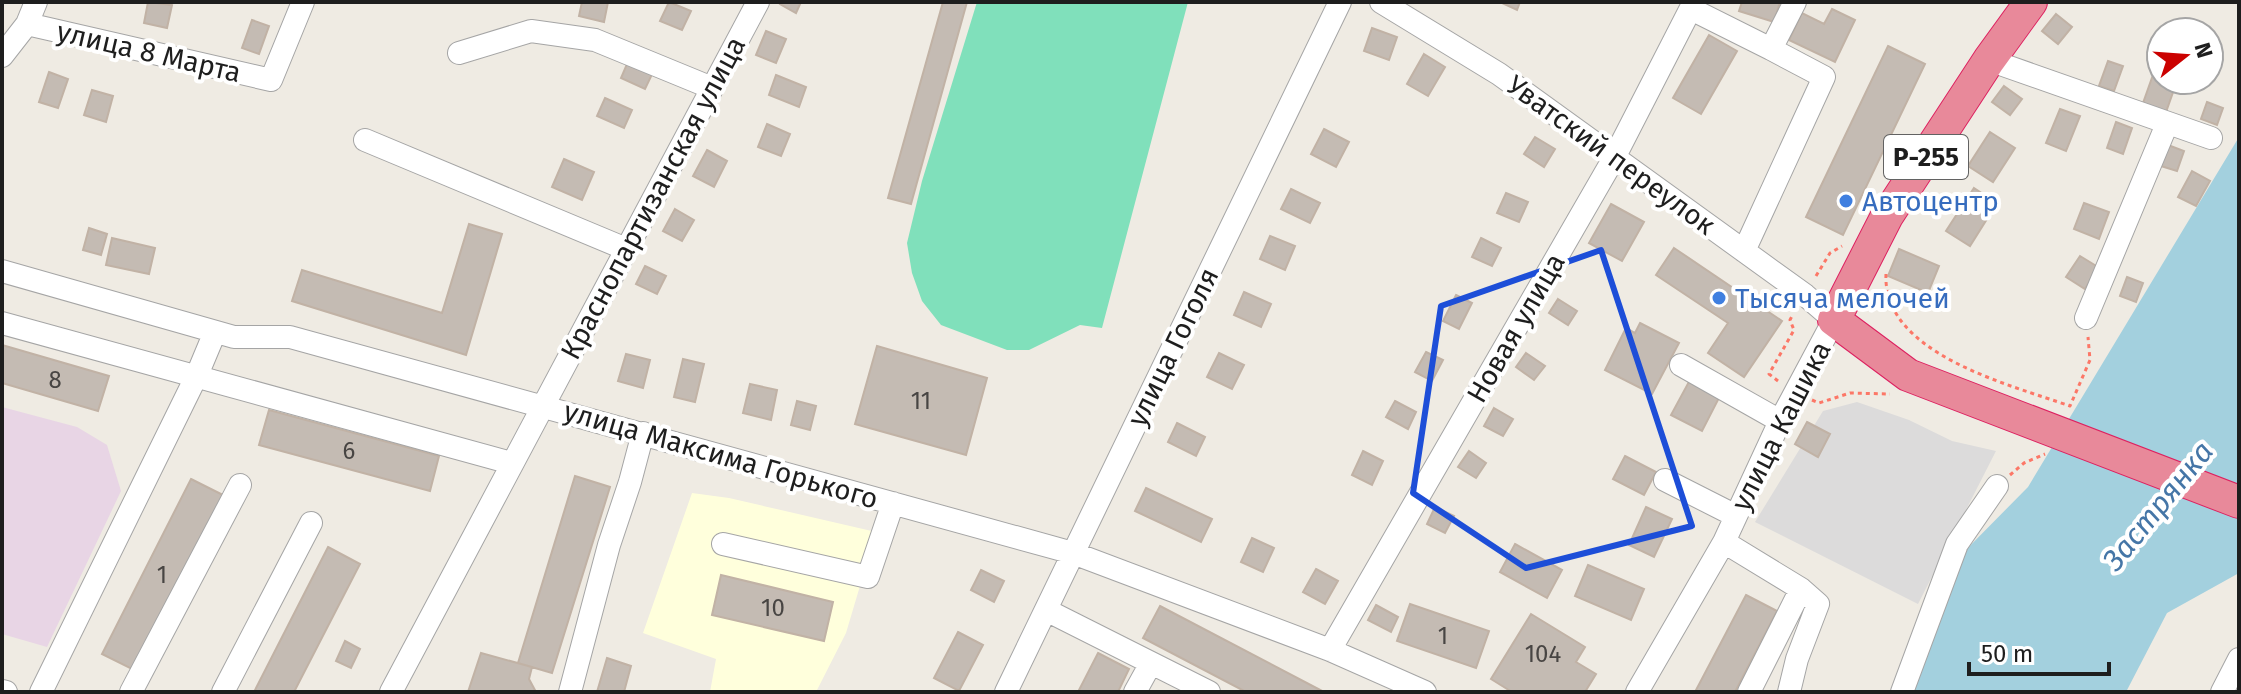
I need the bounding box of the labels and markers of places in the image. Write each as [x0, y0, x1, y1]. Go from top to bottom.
place label: Автоцентр [1862, 185, 1999, 218]
marker: Автоцентр [1837, 192, 1855, 210]
place label: Тысяча мелочей [1735, 282, 1950, 315]
marker: Тысяча мелочей [1710, 289, 1728, 307]

